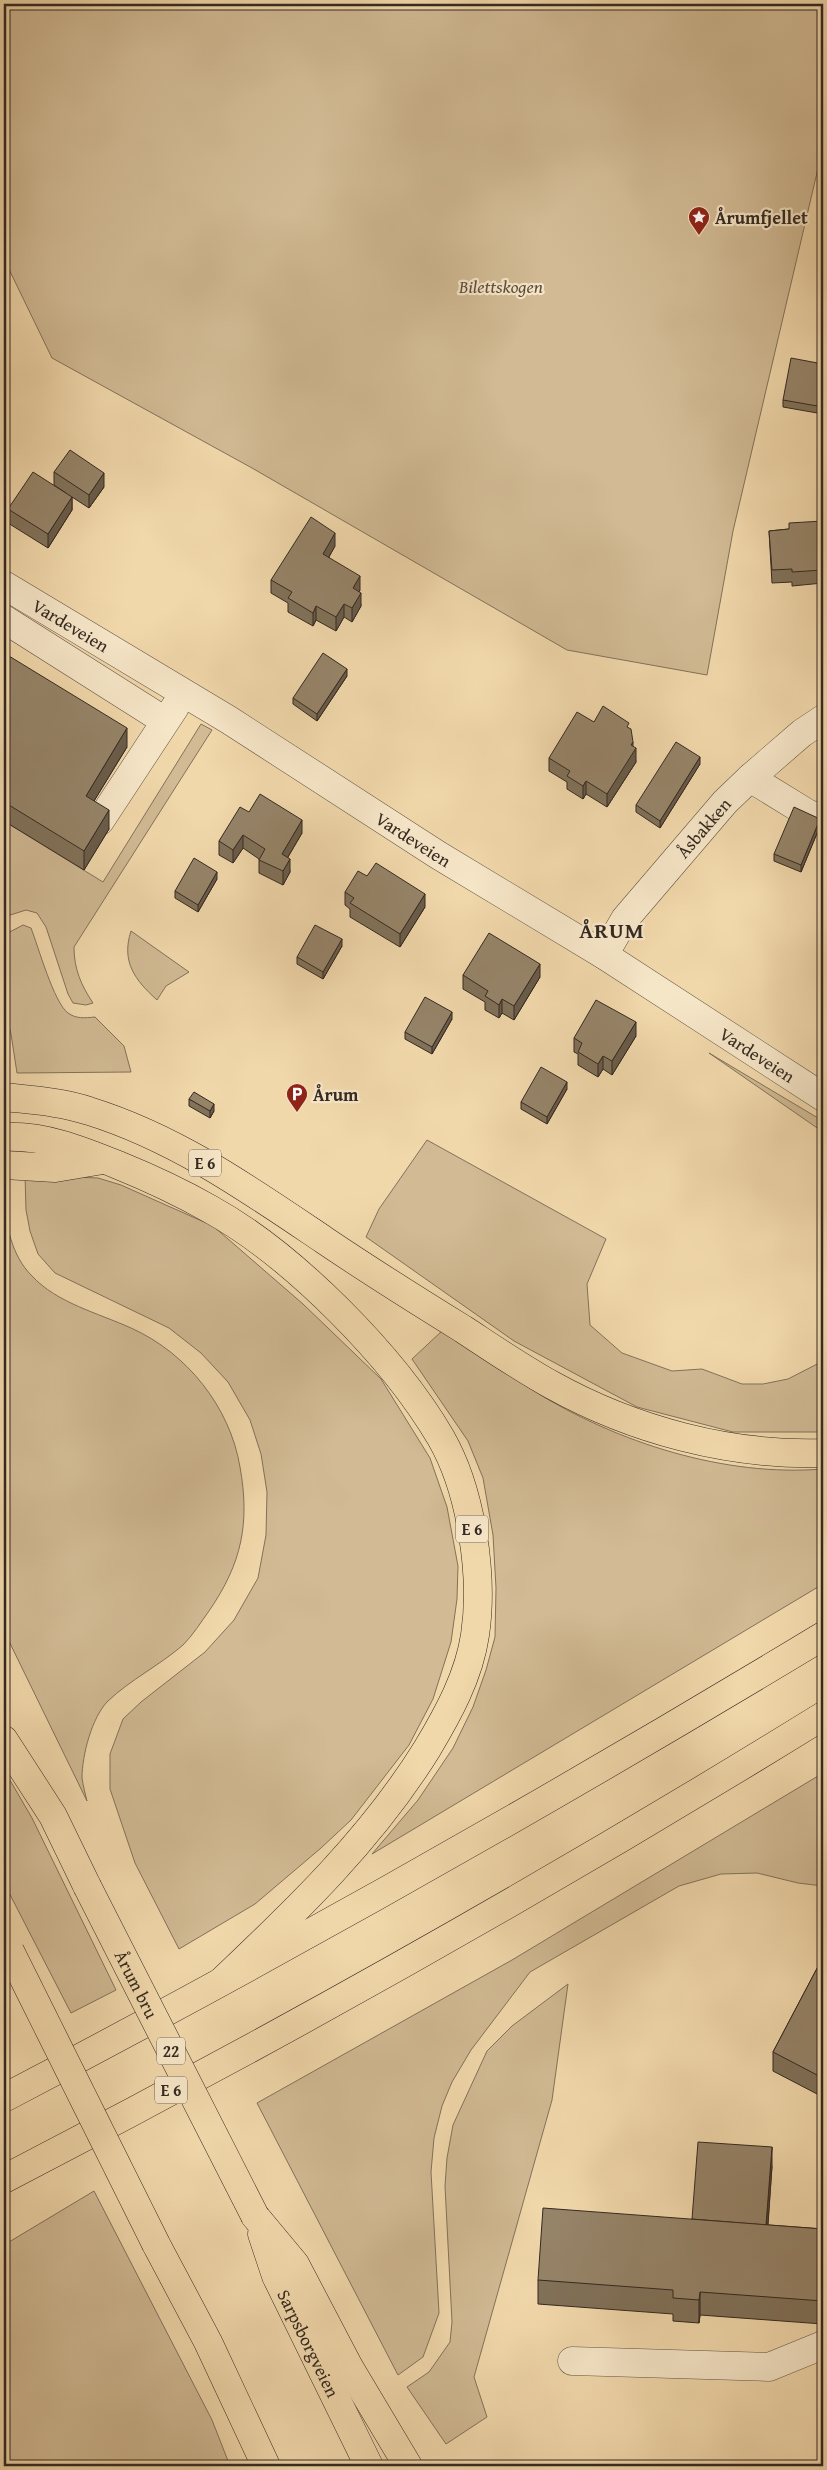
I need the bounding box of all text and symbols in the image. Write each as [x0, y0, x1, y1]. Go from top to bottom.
place label: Årumfjellet [715, 204, 808, 231]
place icon: Årumfjellet [687, 205, 711, 236]
park label: Bilettskogen [458, 273, 543, 300]
street label: Vardeveien [27, 592, 114, 659]
street label: Åsbakken [669, 791, 737, 864]
street label: Vardeveien [370, 805, 456, 873]
district label: ÅRUM [579, 914, 645, 946]
street label: Vardeveien [714, 1020, 801, 1089]
place label: Årum [313, 1081, 359, 1108]
parking icon: Årum [285, 1082, 309, 1113]
road number: E 6 [189, 1150, 221, 1176]
road number: E 6 [456, 1516, 488, 1542]
street label: Årum bru [108, 1945, 166, 2023]
road number: 22 [157, 2038, 185, 2064]
road number: E 6 [155, 2076, 187, 2104]
street label: Sarpsborgveien [271, 2285, 347, 2402]

